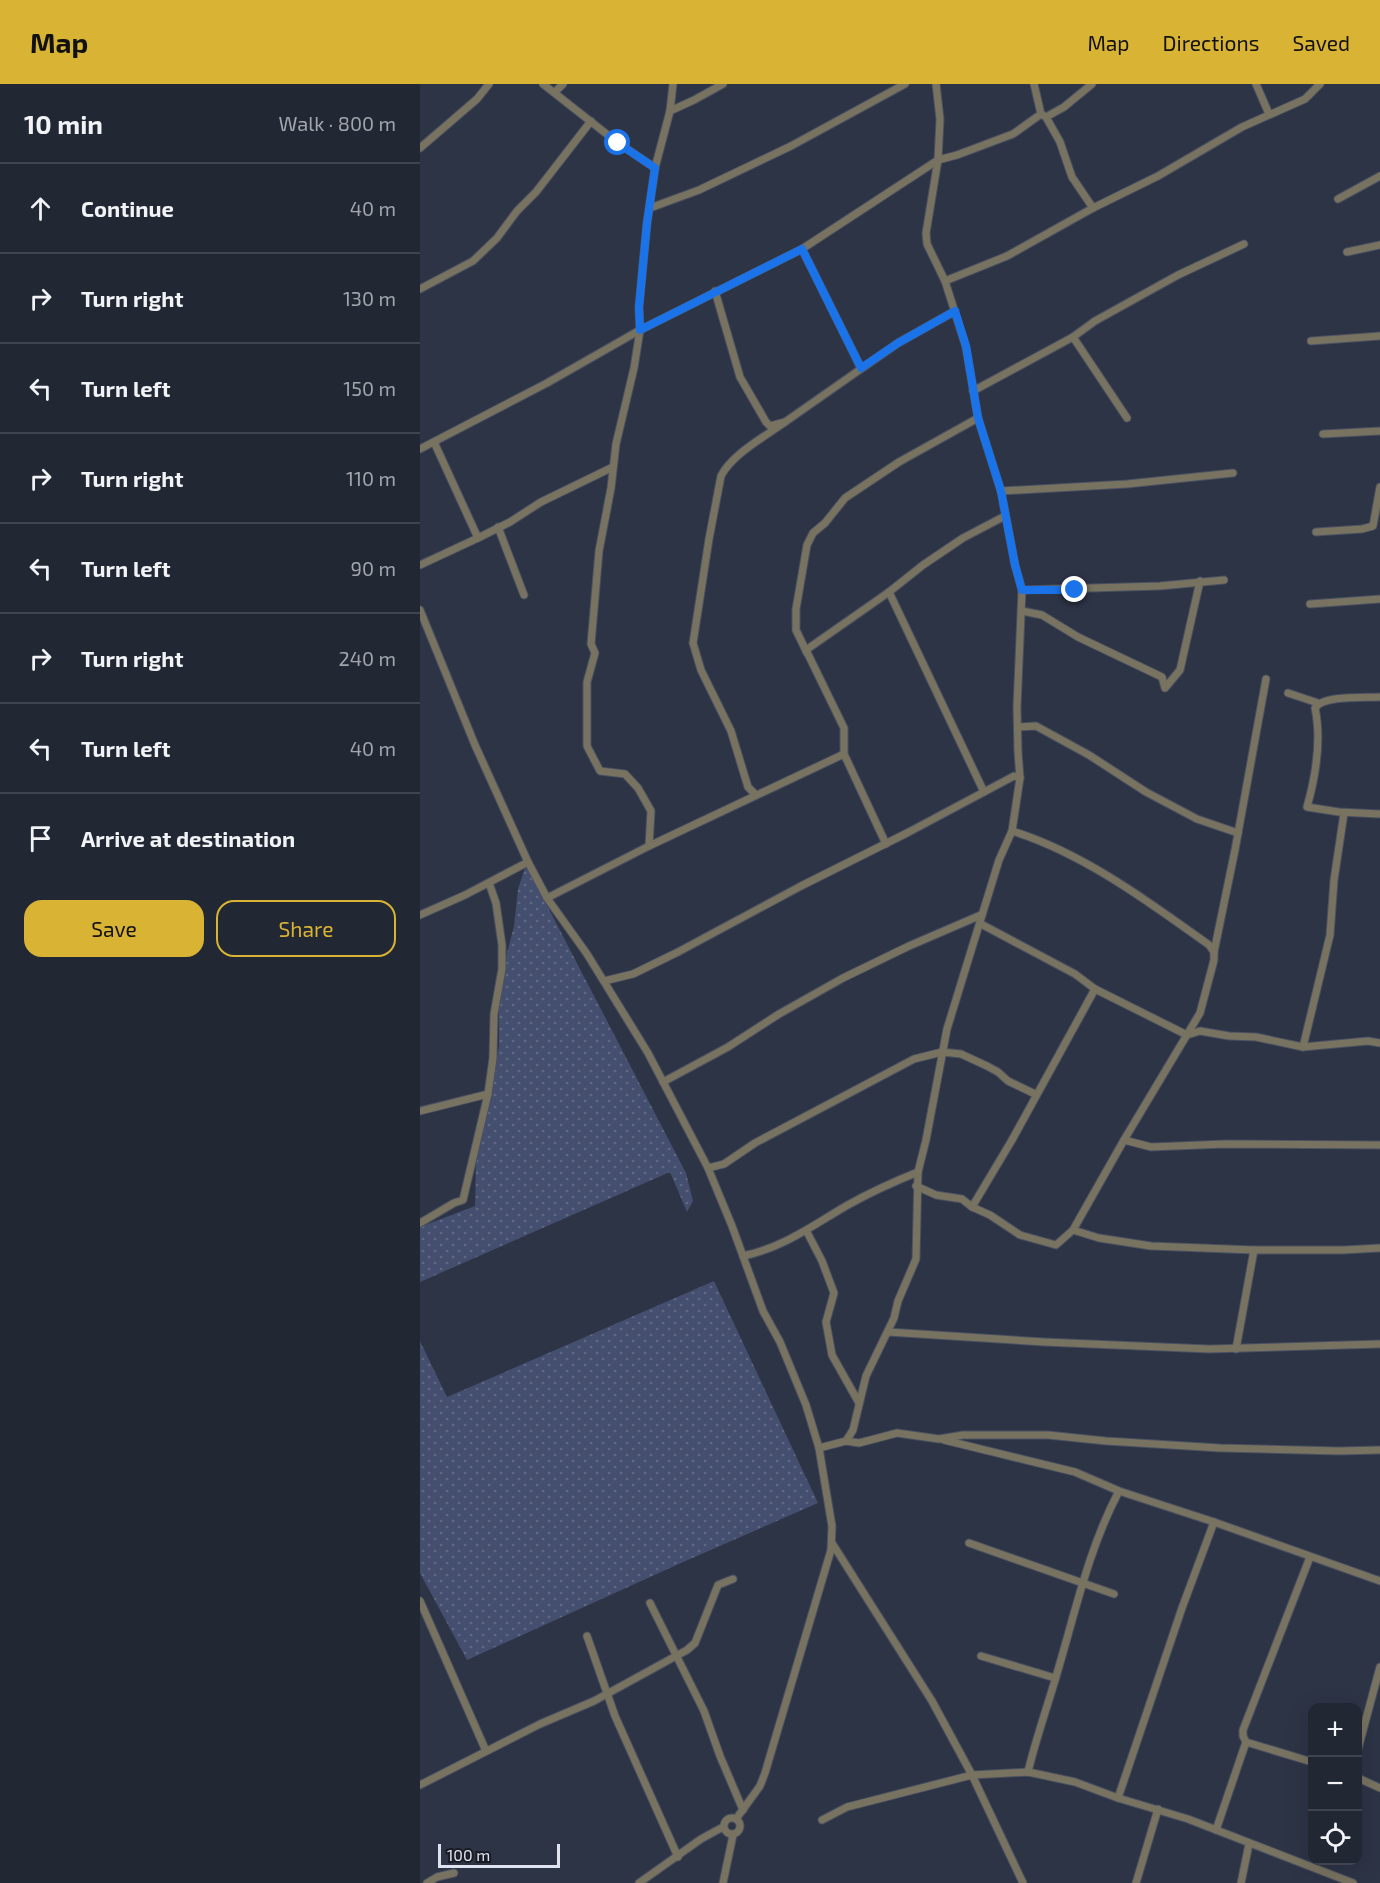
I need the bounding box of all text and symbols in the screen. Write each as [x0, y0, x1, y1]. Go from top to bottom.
text: Map [30, 25, 88, 59]
text: Map [1087, 30, 1130, 55]
text: Directions [1163, 30, 1259, 55]
text: Saved [1292, 30, 1350, 55]
text: 10 min [24, 108, 103, 139]
text: Walk · 800 m [279, 111, 396, 135]
route start [604, 129, 630, 155]
icon: ahead [24, 192, 57, 225]
text: Continue [81, 195, 174, 221]
text: 40 m [350, 196, 396, 220]
icon: right [24, 282, 57, 315]
text: Turn right [81, 285, 183, 311]
text: 130 m [343, 286, 396, 310]
icon: left [24, 372, 57, 405]
text: Turn left [81, 375, 170, 401]
text: 150 m [343, 376, 396, 400]
icon: right [24, 462, 57, 495]
text: Turn right [81, 465, 183, 491]
text: 110 m [346, 466, 396, 490]
icon: left [24, 552, 57, 585]
text: Turn left [81, 555, 170, 581]
text: 90 m [351, 556, 396, 580]
route end [1061, 576, 1087, 602]
icon: right [24, 642, 57, 675]
text: Turn right [81, 645, 183, 671]
text: 240 m [338, 646, 396, 670]
icon: left [24, 732, 57, 765]
text: Turn left [81, 735, 170, 761]
text: 40 m [350, 736, 396, 760]
icon: arrive [24, 822, 57, 855]
text: Arrive at destination [81, 825, 295, 851]
button: Save [24, 900, 204, 957]
button: Share [216, 900, 396, 957]
map controls [1308, 1703, 1362, 1865]
button: + [1308, 1703, 1362, 1757]
button: − [1308, 1757, 1362, 1811]
button: locate [1308, 1811, 1362, 1865]
scale bar [438, 1841, 560, 1868]
text: 100 m [447, 1845, 490, 1864]

